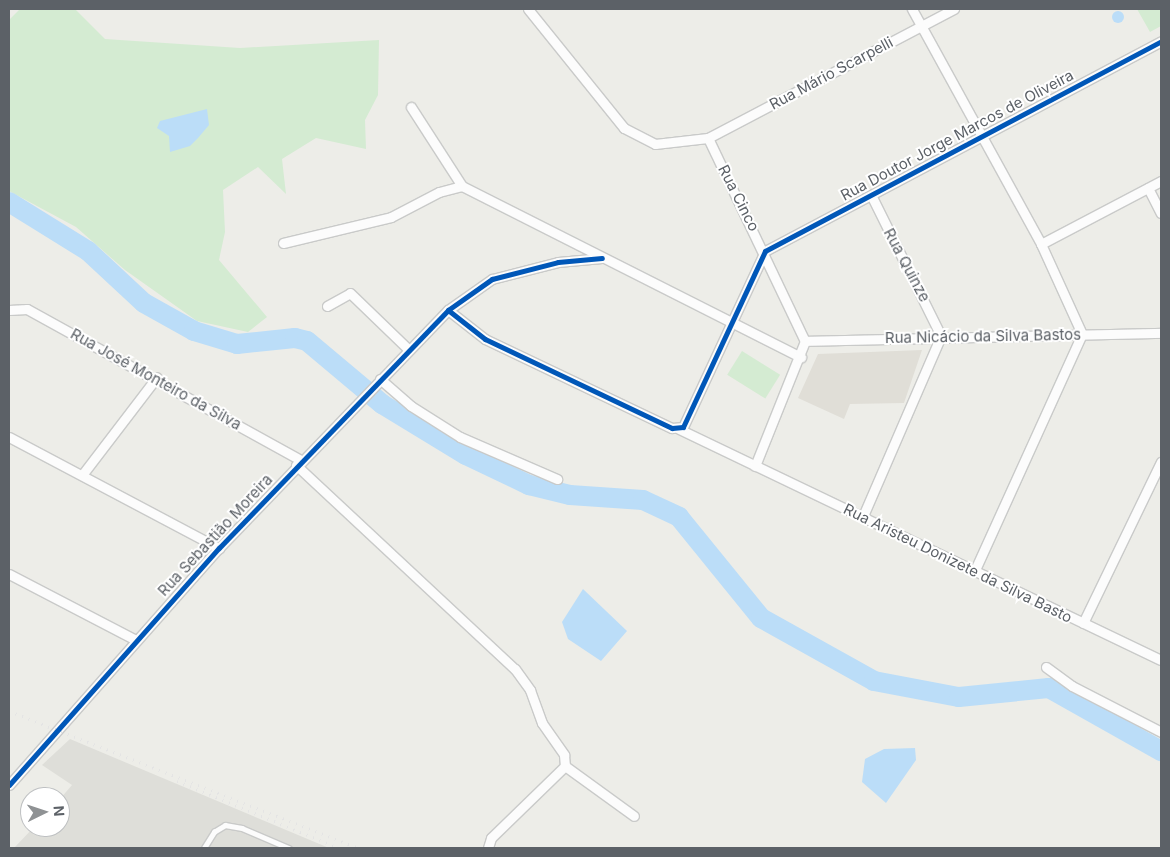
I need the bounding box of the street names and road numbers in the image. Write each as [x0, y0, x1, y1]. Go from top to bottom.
street label: Rua Mário Scarpelli [766, 33, 896, 113]
street label: Rua Doutor Jorge Marcos de Oliveira [837, 66, 1077, 204]
street label: Rua Cinco [715, 162, 763, 234]
street label: Rua Quinze [880, 225, 934, 305]
street label: Rua José Monteiro da Silva [68, 325, 244, 433]
street label: Rua Nicácio da Silva Bastos [885, 325, 1081, 347]
street label: Rua Sebastião Moreira [154, 470, 276, 600]
street label: Rua Aristeu Donizete da Silva Basto [841, 500, 1075, 626]

